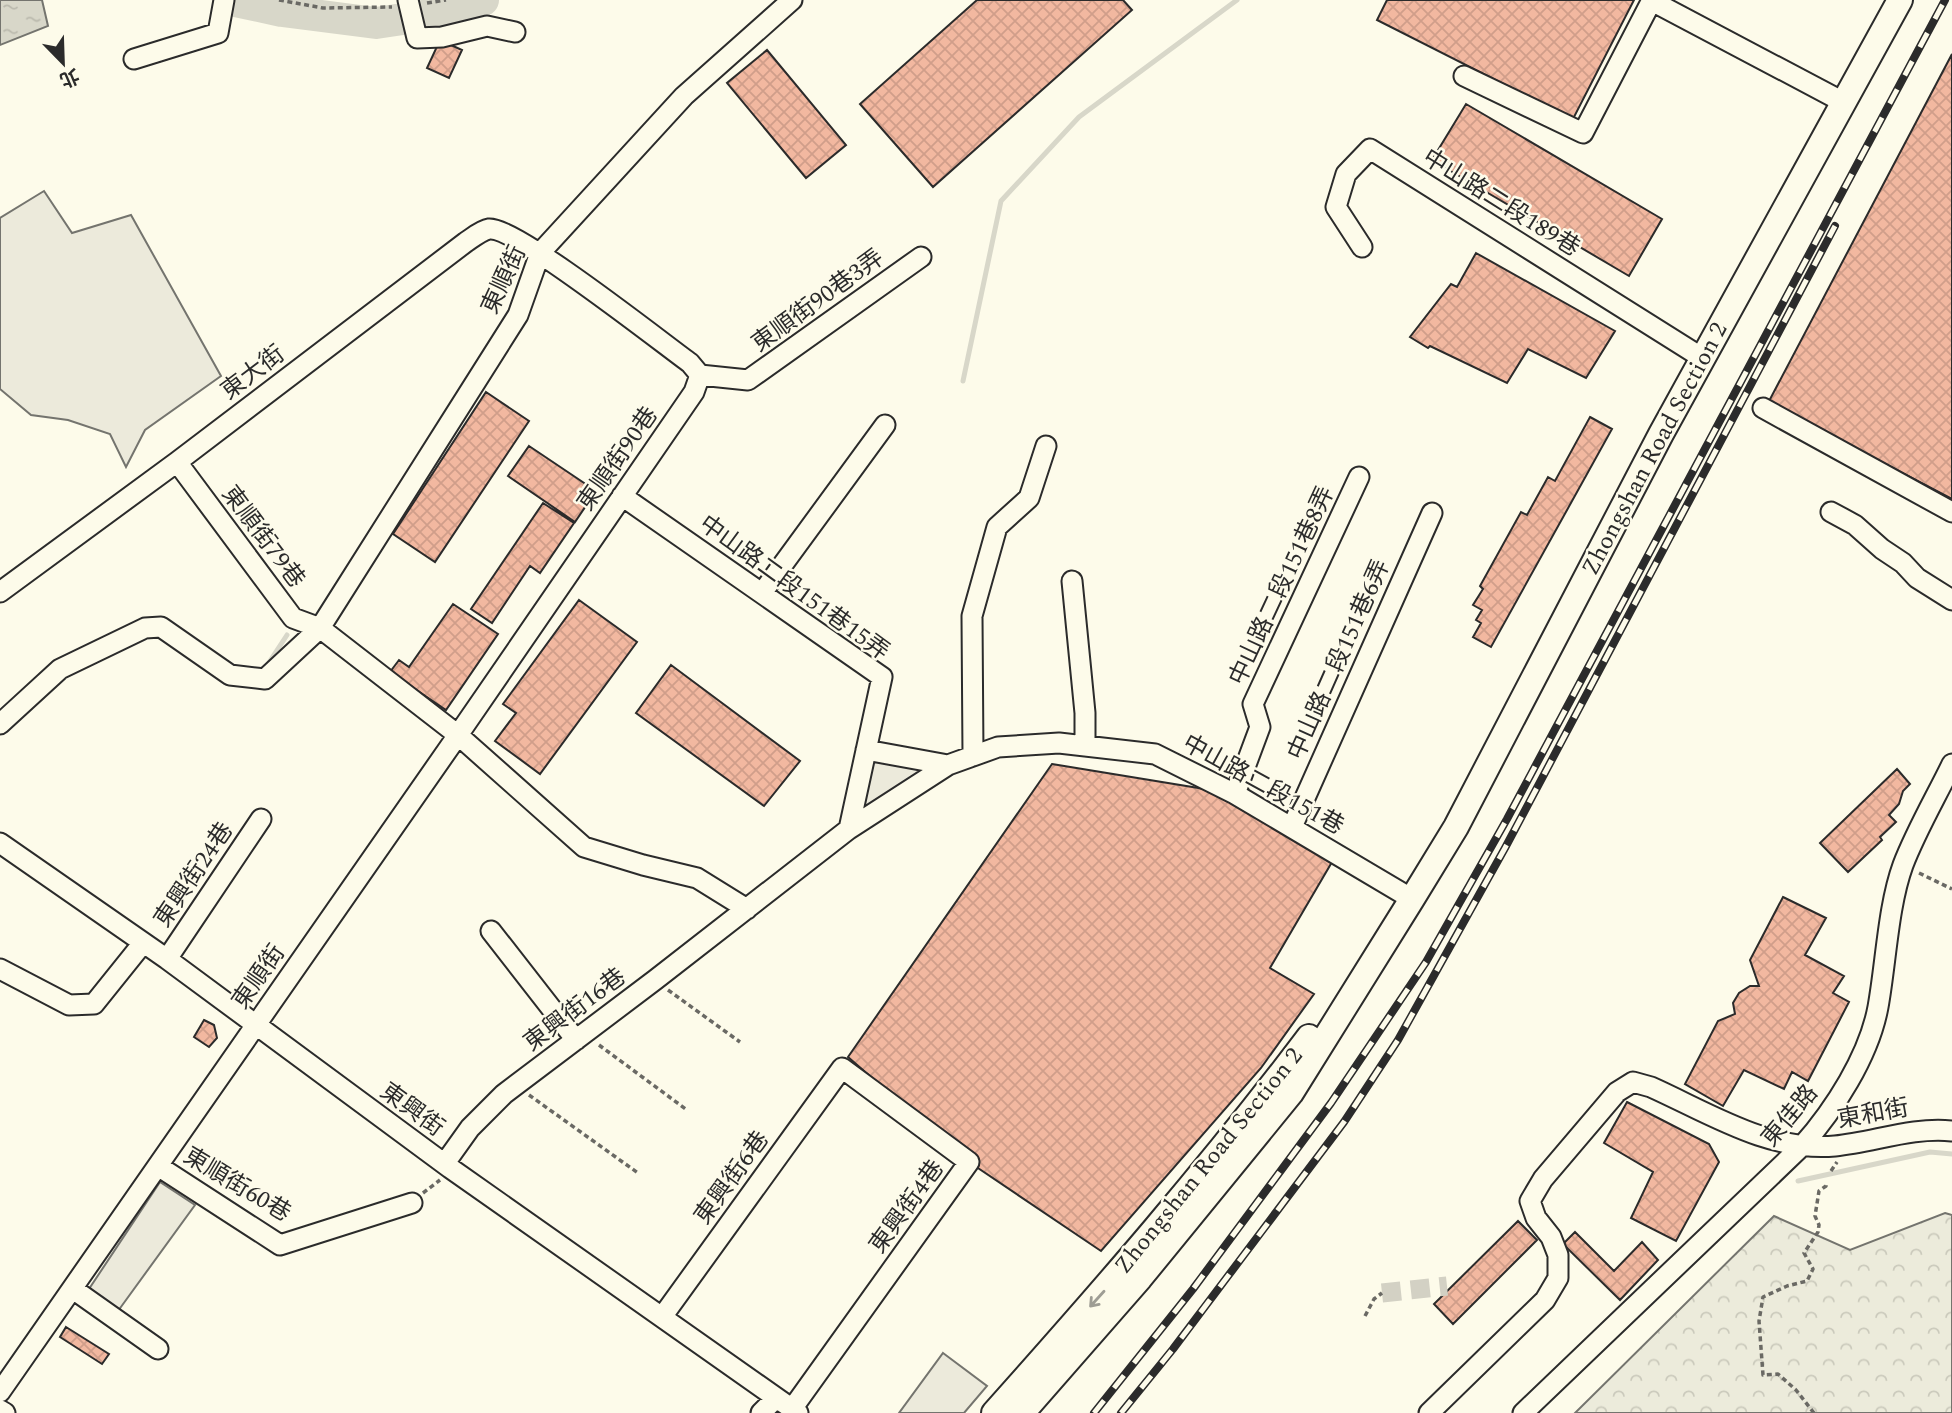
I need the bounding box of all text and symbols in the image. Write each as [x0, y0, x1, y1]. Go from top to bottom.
north arrow [28, 28, 98, 98]
text: 北 [55, 60, 83, 94]
street label: 中山路二段189巷 [1415, 140, 1587, 266]
street label: 東順街 [472, 240, 536, 320]
street label: 東順街90巷3弄 [744, 241, 892, 361]
street label: Zhongshan Road Section 2 [1573, 316, 1737, 582]
street label: 東大街 [213, 337, 293, 409]
street label: 東順街90巷 [569, 400, 667, 518]
street label: 東順街79巷 [213, 478, 313, 596]
street label: 中山路二段151巷8弄 [1220, 481, 1344, 691]
street label: 中山路二段151巷15弄 [691, 506, 897, 670]
street label: 中山路二段151巷6弄 [1279, 554, 1399, 766]
street label: 中山路二段151巷 [1176, 726, 1350, 844]
street label: 東興街24巷 [146, 815, 242, 935]
street label: 東順街 [224, 937, 294, 1017]
street label: 東興街16巷 [516, 960, 634, 1060]
street label: Zhongshan Road Section 2 [1106, 1040, 1312, 1282]
street label: 東興街 [372, 1074, 452, 1146]
street label: 東佳路 [1753, 1077, 1827, 1155]
street label: 東和街 [1834, 1090, 1912, 1138]
street label: 東興街6巷 [686, 1124, 778, 1232]
street label: 東順街60巷 [176, 1139, 298, 1231]
street label: 東興街4巷 [861, 1153, 953, 1261]
one-way arrow [1089, 1290, 1105, 1308]

